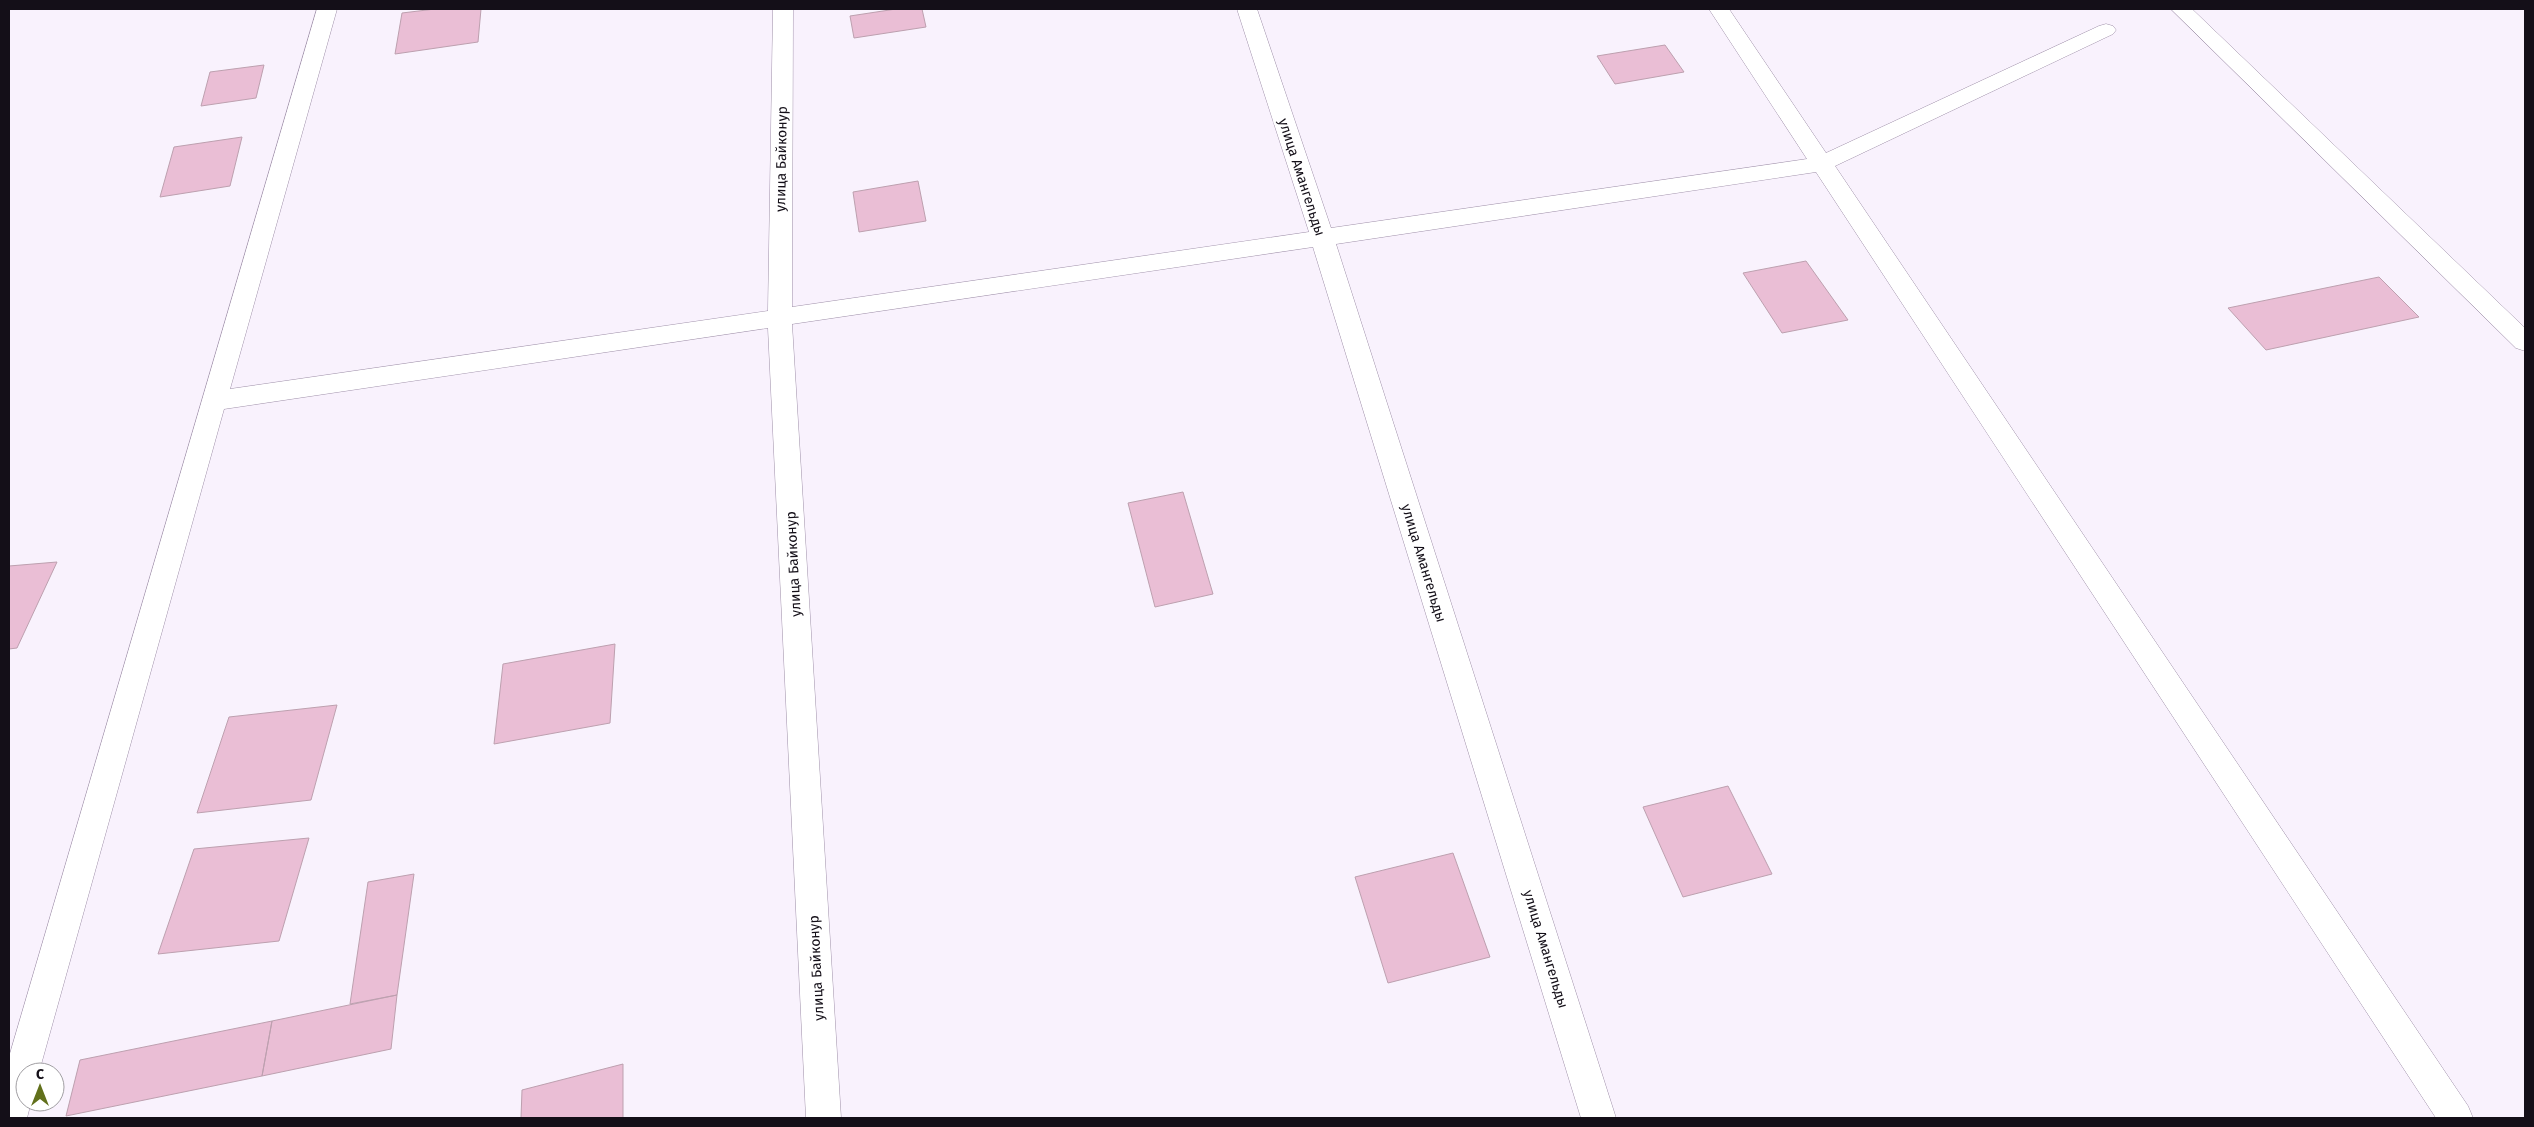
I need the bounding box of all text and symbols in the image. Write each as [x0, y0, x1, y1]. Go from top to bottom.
street label: улица Байконур [772, 106, 791, 212]
street label: улица Амангельды [1275, 116, 1329, 238]
street label: улица Амангельды [1397, 502, 1450, 624]
street label: улица Байконур [782, 511, 805, 617]
street label: улица Амангельды [1519, 888, 1572, 1010]
street label: улица Байконур [805, 915, 828, 1021]
north arrow [15, 1062, 65, 1112]
text: С [36, 1066, 44, 1083]

